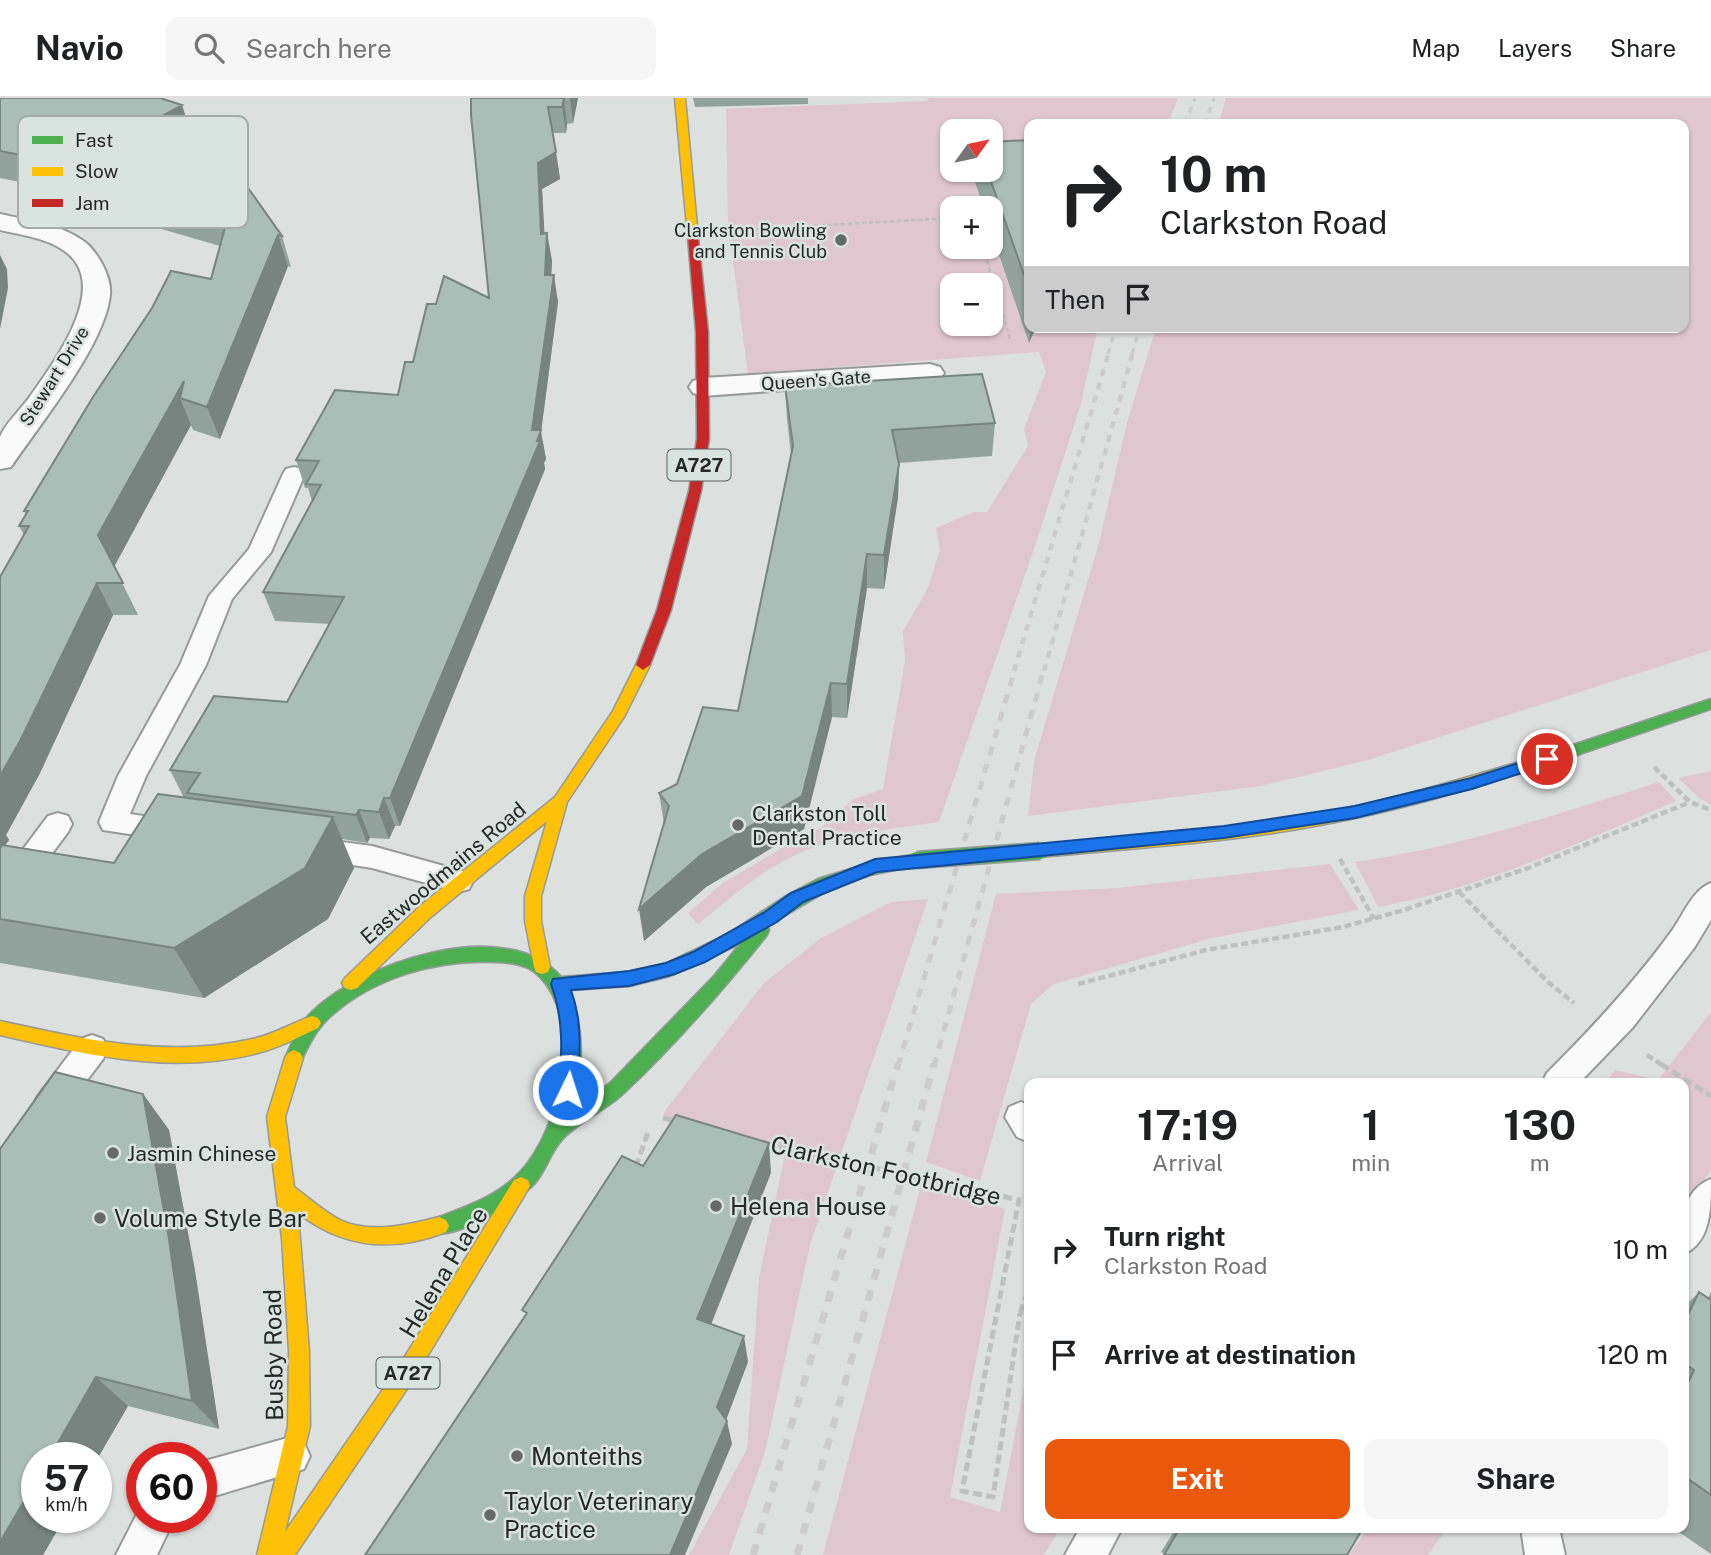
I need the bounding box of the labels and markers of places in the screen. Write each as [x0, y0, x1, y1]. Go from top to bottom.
place label: Clarkston Bowling and Tennis Club [674, 220, 827, 262]
marker: Clarkston Bowling and Tennis Club [833, 232, 849, 248]
pin [1517, 729, 1577, 789]
place label: Clarkston Toll Dental Practice [752, 801, 902, 850]
marker: Clarkston Toll Dental Practice [730, 817, 746, 833]
place label: Jasmin Chinese [127, 1141, 276, 1166]
marker: Jasmin Chinese [105, 1145, 121, 1161]
place label: Helena House [730, 1192, 886, 1220]
marker: Helena House [708, 1198, 724, 1214]
place label: Volume Style Bar [114, 1204, 306, 1232]
marker: Volume Style Bar [92, 1210, 108, 1226]
place label: Monteiths [531, 1442, 643, 1470]
marker: Monteiths [509, 1448, 525, 1464]
place label: Taylor Veterinary Practice [504, 1487, 693, 1543]
marker: Taylor Veterinary Practice [482, 1507, 498, 1523]

